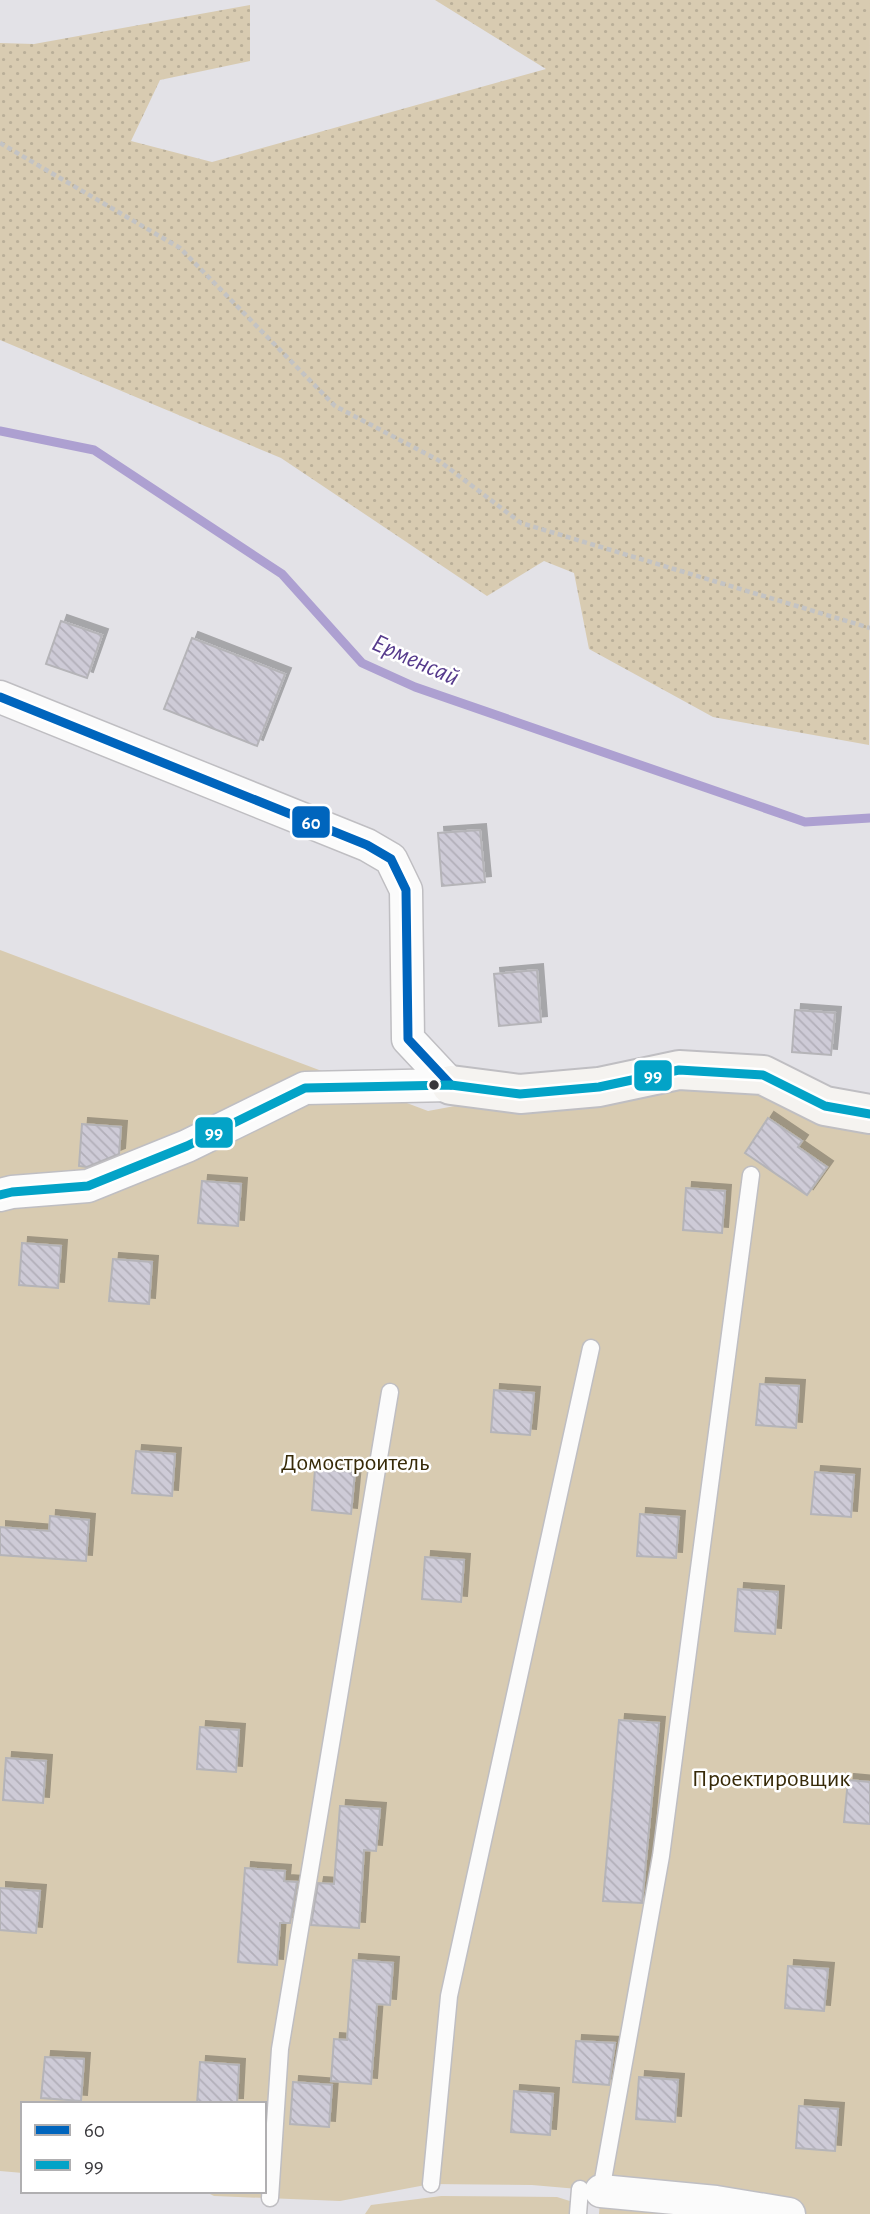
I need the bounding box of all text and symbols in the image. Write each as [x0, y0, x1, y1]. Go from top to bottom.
water label: Ерменсай [368, 629, 463, 691]
line badge: 60 [291, 805, 331, 839]
text: 60 [301, 814, 321, 833]
line badge: 99 [633, 1059, 673, 1092]
text: 99 [644, 1067, 662, 1086]
unlabelled marker [427, 1078, 441, 1092]
line badge: 99 [194, 1116, 234, 1149]
text: 99 [205, 1124, 223, 1143]
park label: Домостроитель [281, 1451, 429, 1475]
park label: Проектировщик [692, 1767, 850, 1791]
legend [21, 2102, 266, 2193]
text: 60 [84, 2120, 105, 2141]
text: 99 [84, 2155, 104, 2176]

